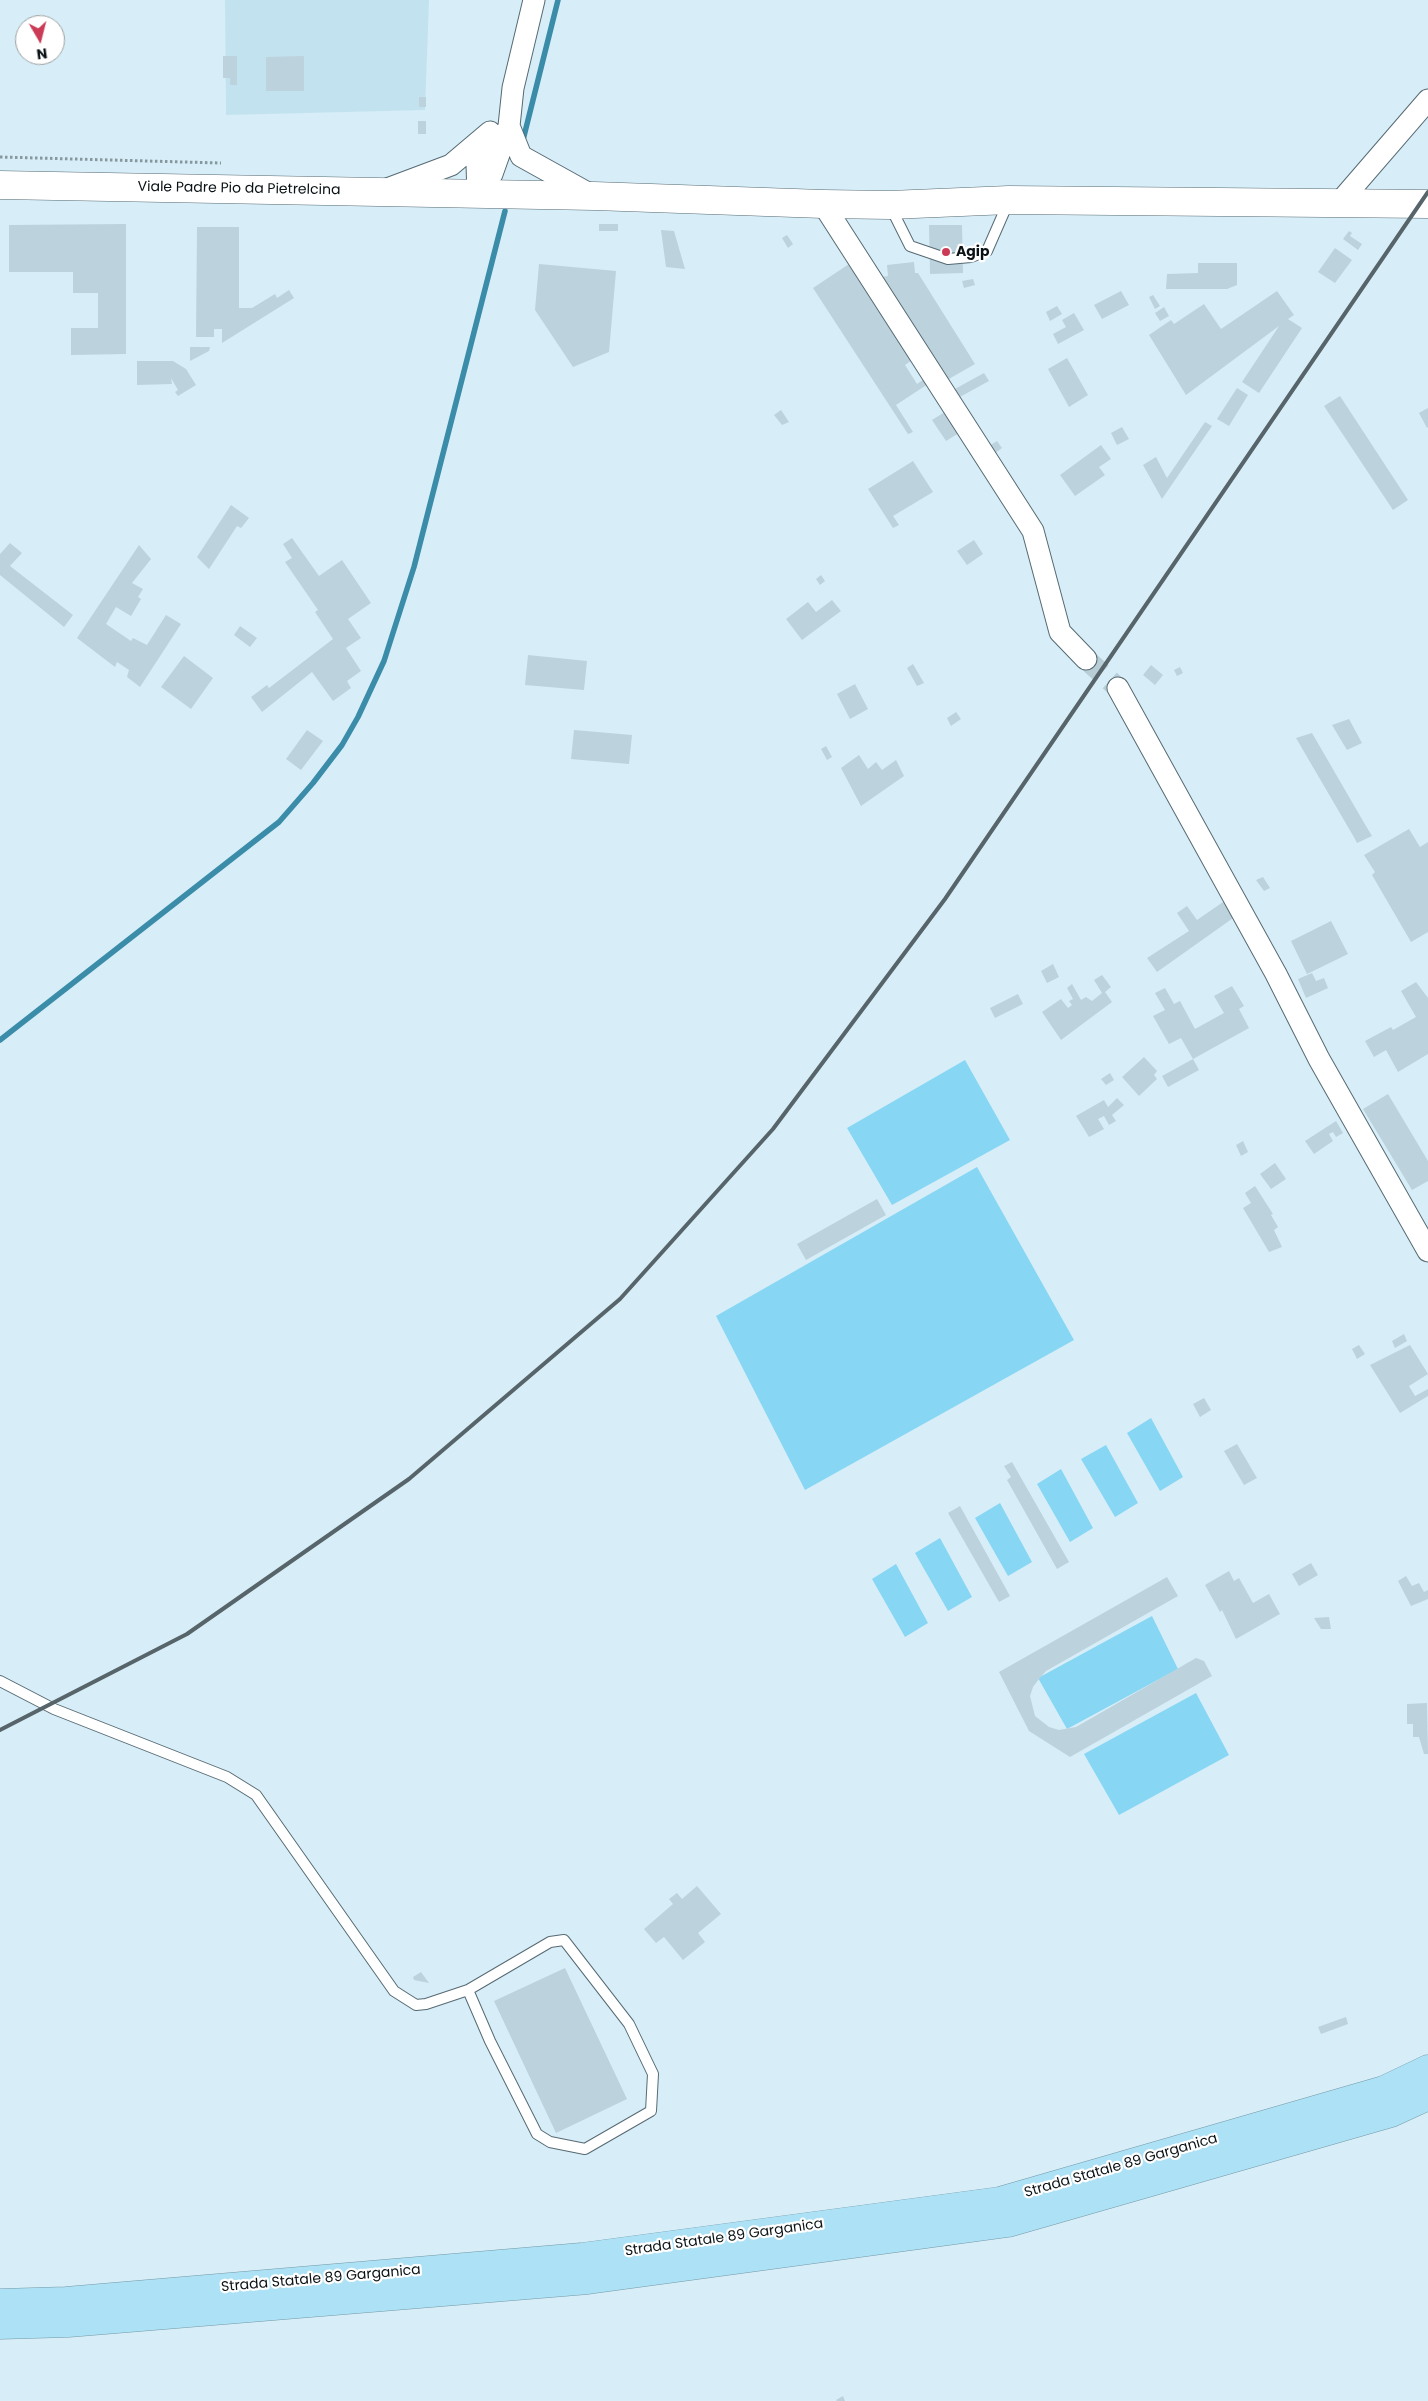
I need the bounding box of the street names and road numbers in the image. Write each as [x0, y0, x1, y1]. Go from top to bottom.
street label: Viale Padre Pio da Pietrelcina [137, 179, 341, 199]
street label: Strada Statale 89 Garganica [1022, 2130, 1220, 2202]
street label: Strada Statale 89 Garganica [624, 2216, 824, 2260]
street label: Strada Statale 89 Garganica [221, 2262, 421, 2296]

